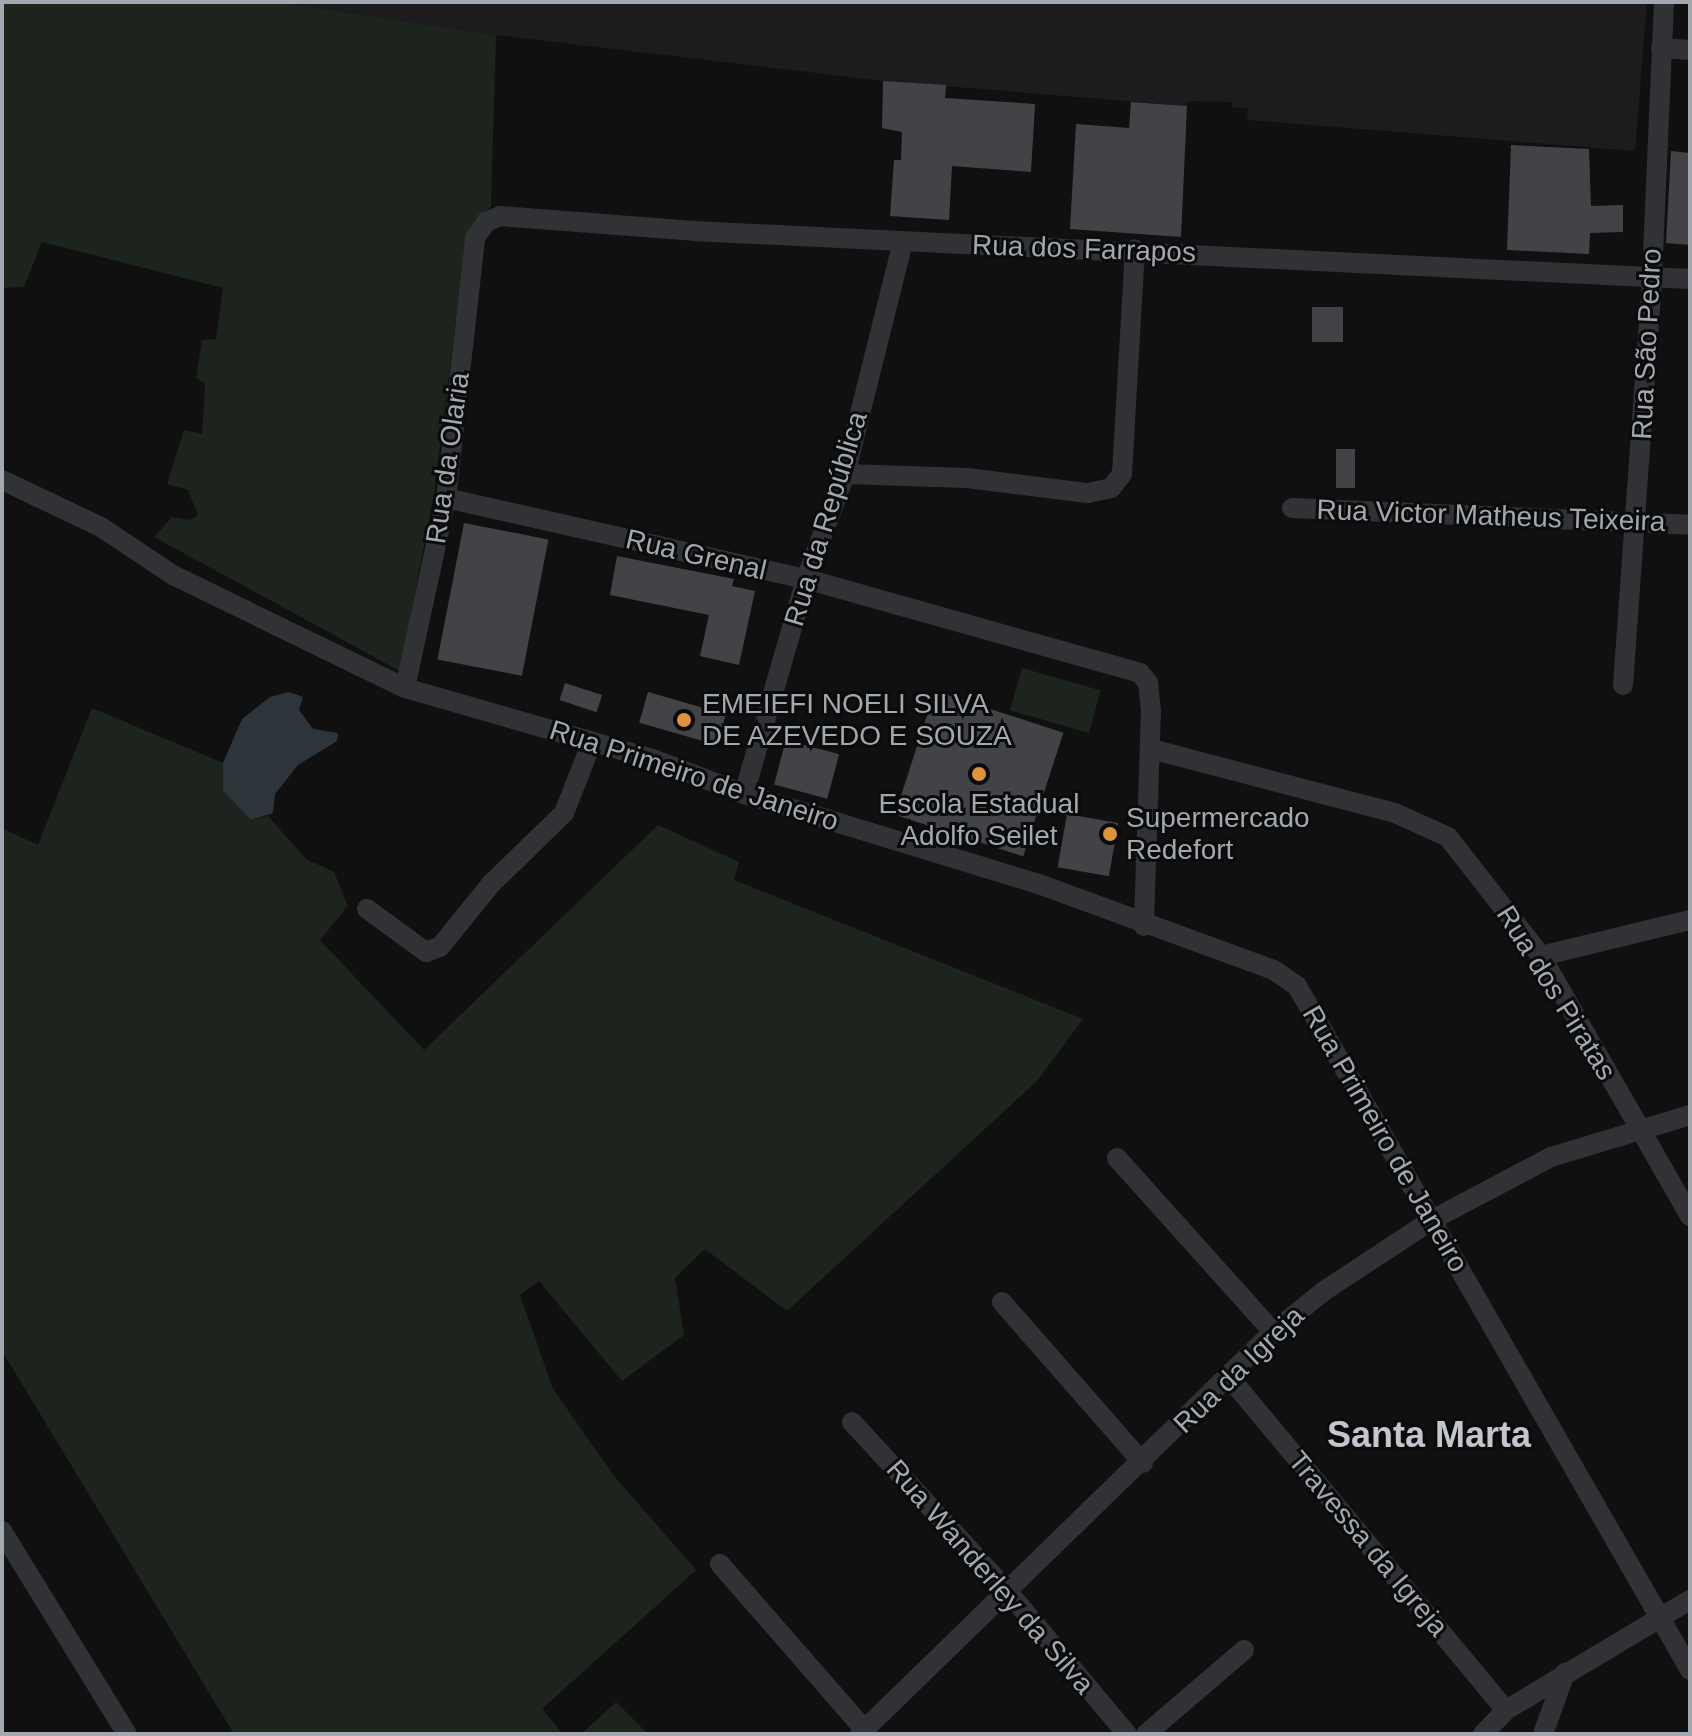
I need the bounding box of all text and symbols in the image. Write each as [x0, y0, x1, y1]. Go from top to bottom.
street label: Rua dos Farrapos [971, 228, 1197, 270]
street label: Rua São Pedro [1625, 248, 1669, 440]
street label: Rua da Olaria [419, 370, 477, 546]
street label: Rua da República [777, 408, 875, 630]
street label: Rua Victor Matheus Teixeira [1316, 493, 1666, 539]
street label: Rua Grenal [622, 523, 770, 587]
place label: EMEIEFI NOELI SILVA DE AZEVEDO E SOUZA [702, 687, 1013, 753]
marker: EMEIEFI NOELI SILVA DE AZEVEDO E SOUZA [673, 709, 695, 731]
street label: Rua Primeiro de Janeiro [545, 713, 843, 839]
marker: Escola Estadual Adolfo Seilet [970, 765, 988, 783]
place label: Escola Estadual Adolfo Seilet [879, 787, 1079, 853]
place label: Supermercado Redefort [1126, 801, 1310, 867]
marker: Supermercado Redefort [1101, 825, 1119, 843]
street label: Rua dos Piratas [1489, 900, 1623, 1086]
street label: Rua Primeiro de Janeiro [1295, 1000, 1475, 1278]
street label: Rua da Igreja [1167, 1300, 1311, 1440]
district label: Santa Marta [1327, 1413, 1531, 1457]
street label: Travessa da Igreja [1281, 1445, 1455, 1643]
street label: Rua Wanderley da Silva [879, 1453, 1101, 1701]

